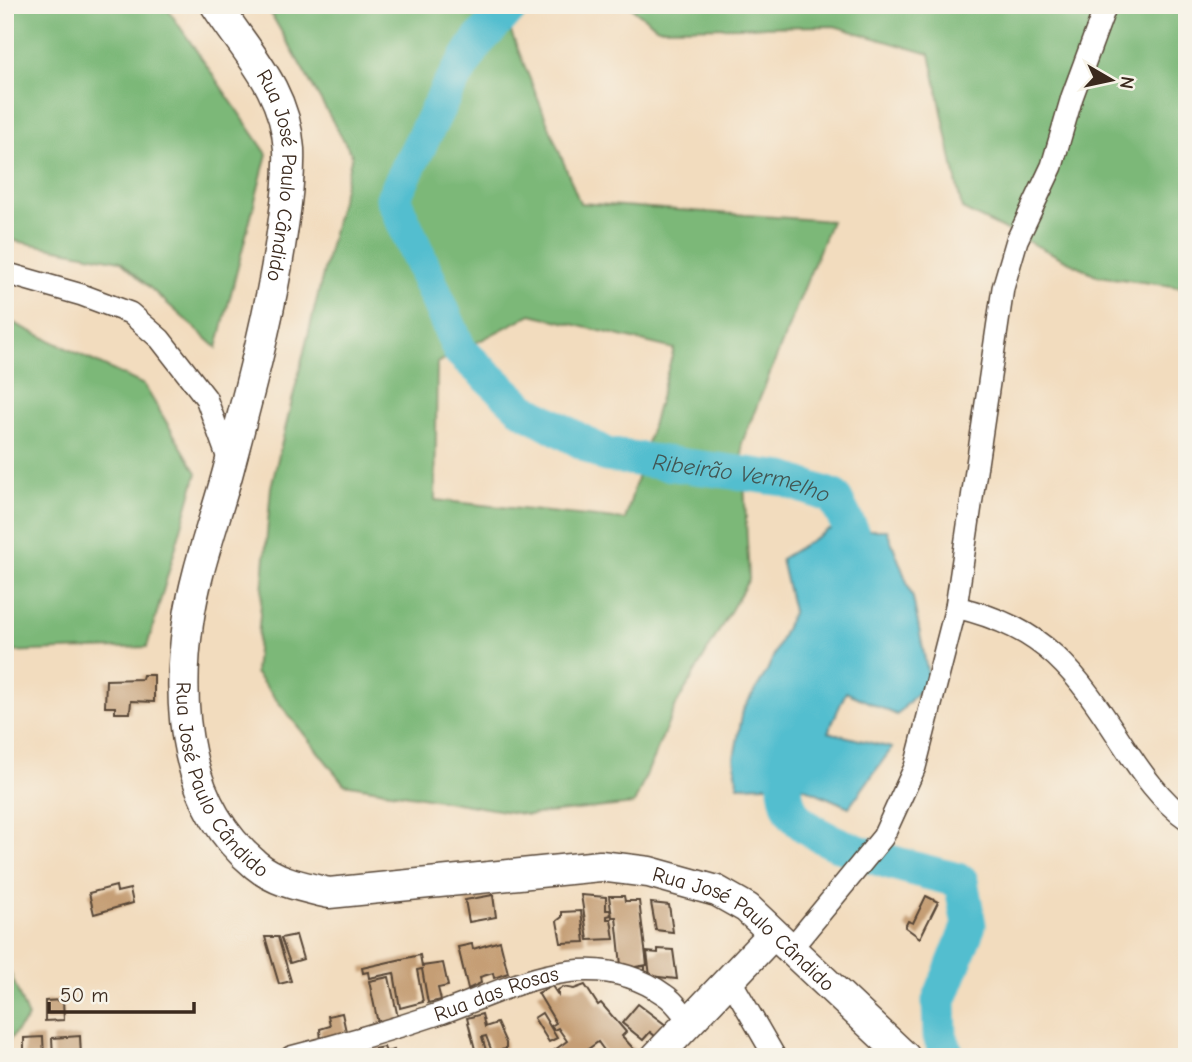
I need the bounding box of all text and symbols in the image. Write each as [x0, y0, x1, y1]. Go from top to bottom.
north arrow [1076, 46, 1146, 116]
street label: Rua José Paulo Cândido [252, 65, 301, 284]
text: N [1115, 75, 1139, 90]
water label: Ribeirão Vermelho [651, 448, 834, 508]
street label: Rua José Paulo Cândido [171, 682, 273, 882]
street label: Rua José Paulo Cândido [650, 862, 840, 996]
street label: Rua das Rosas [431, 961, 560, 1026]
scale bar [49, 971, 194, 1015]
text: 50 m [60, 983, 109, 1007]

